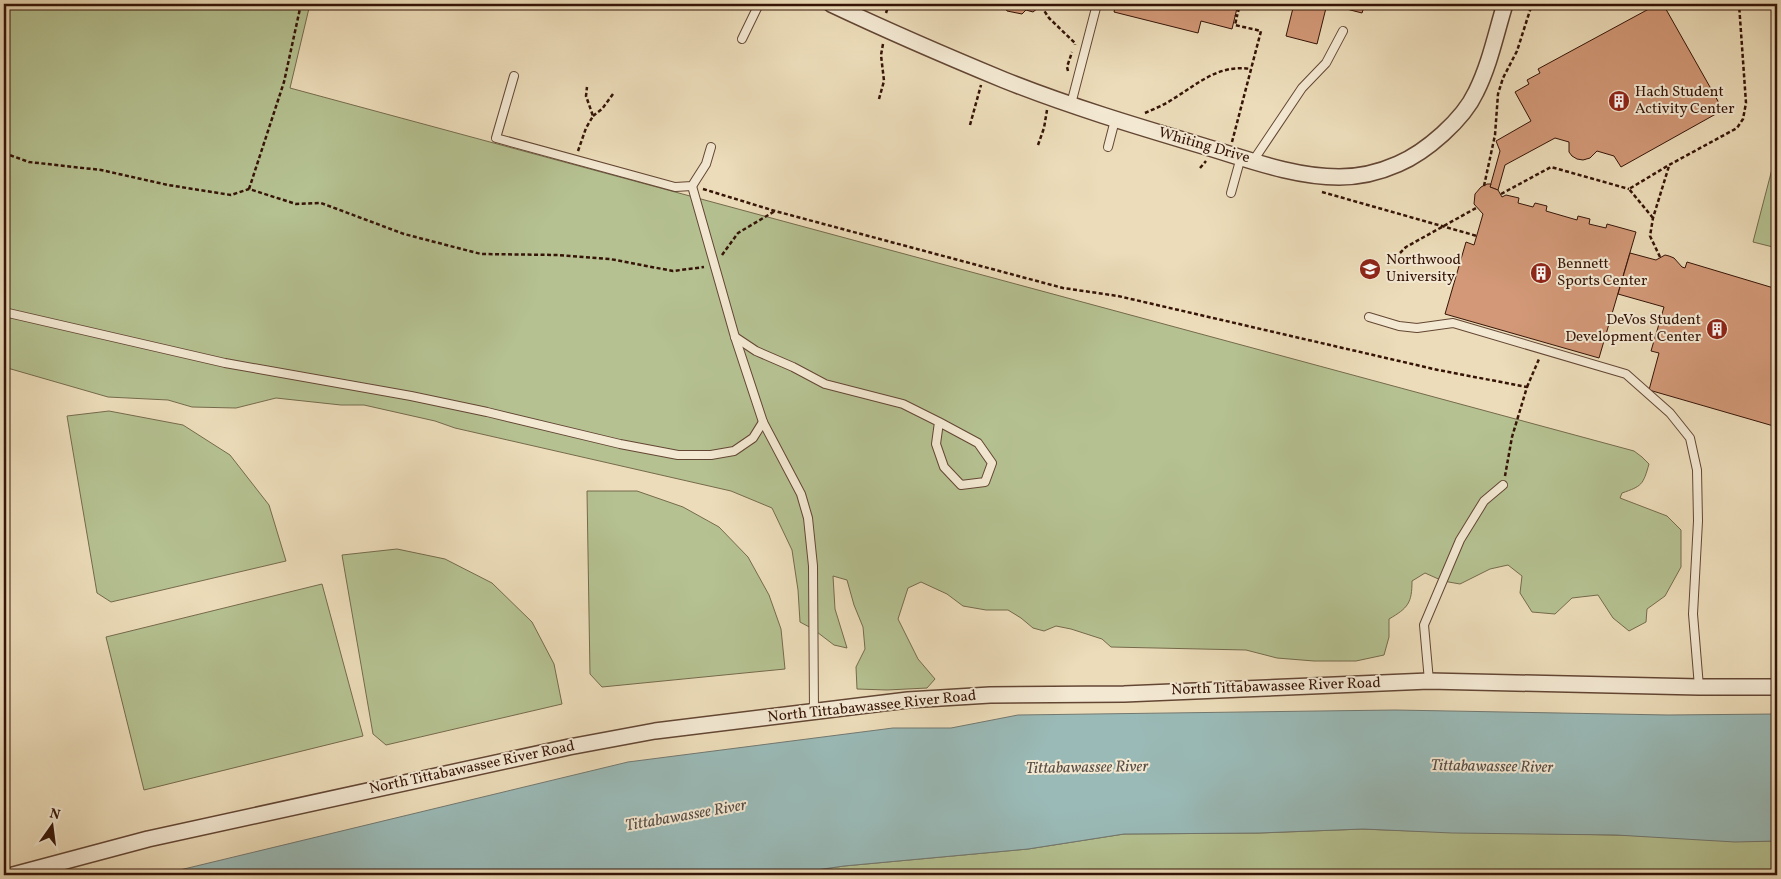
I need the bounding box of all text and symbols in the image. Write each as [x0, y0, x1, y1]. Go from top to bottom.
place label: Hach Student Activity Center [1635, 82, 1734, 120]
building icon: Hach Student Activity Center [1607, 89, 1631, 113]
street label: Whiting Drive [1156, 123, 1252, 169]
place label: Northwood University [1386, 250, 1461, 288]
place label: Bennett Sports Center [1557, 254, 1647, 292]
school or university icon: Northwood University [1358, 257, 1382, 281]
building icon: Bennett Sports Center [1529, 261, 1553, 285]
place label: DeVos Student Development Center [1565, 310, 1701, 348]
building icon: DeVos Student Development Center [1705, 317, 1729, 341]
street label: North Tittabawassee River Road [1171, 673, 1381, 701]
street label: North Tittabawassee River Road [767, 686, 977, 728]
street label: North Tittabawassee River Road [367, 736, 577, 800]
water label: Tittabawassee River [1430, 755, 1555, 779]
water label: Tittabawassee River [1025, 756, 1150, 780]
water label: Tittabawassee River [624, 794, 749, 837]
north arrow [28, 802, 78, 852]
text: N [48, 804, 62, 825]

